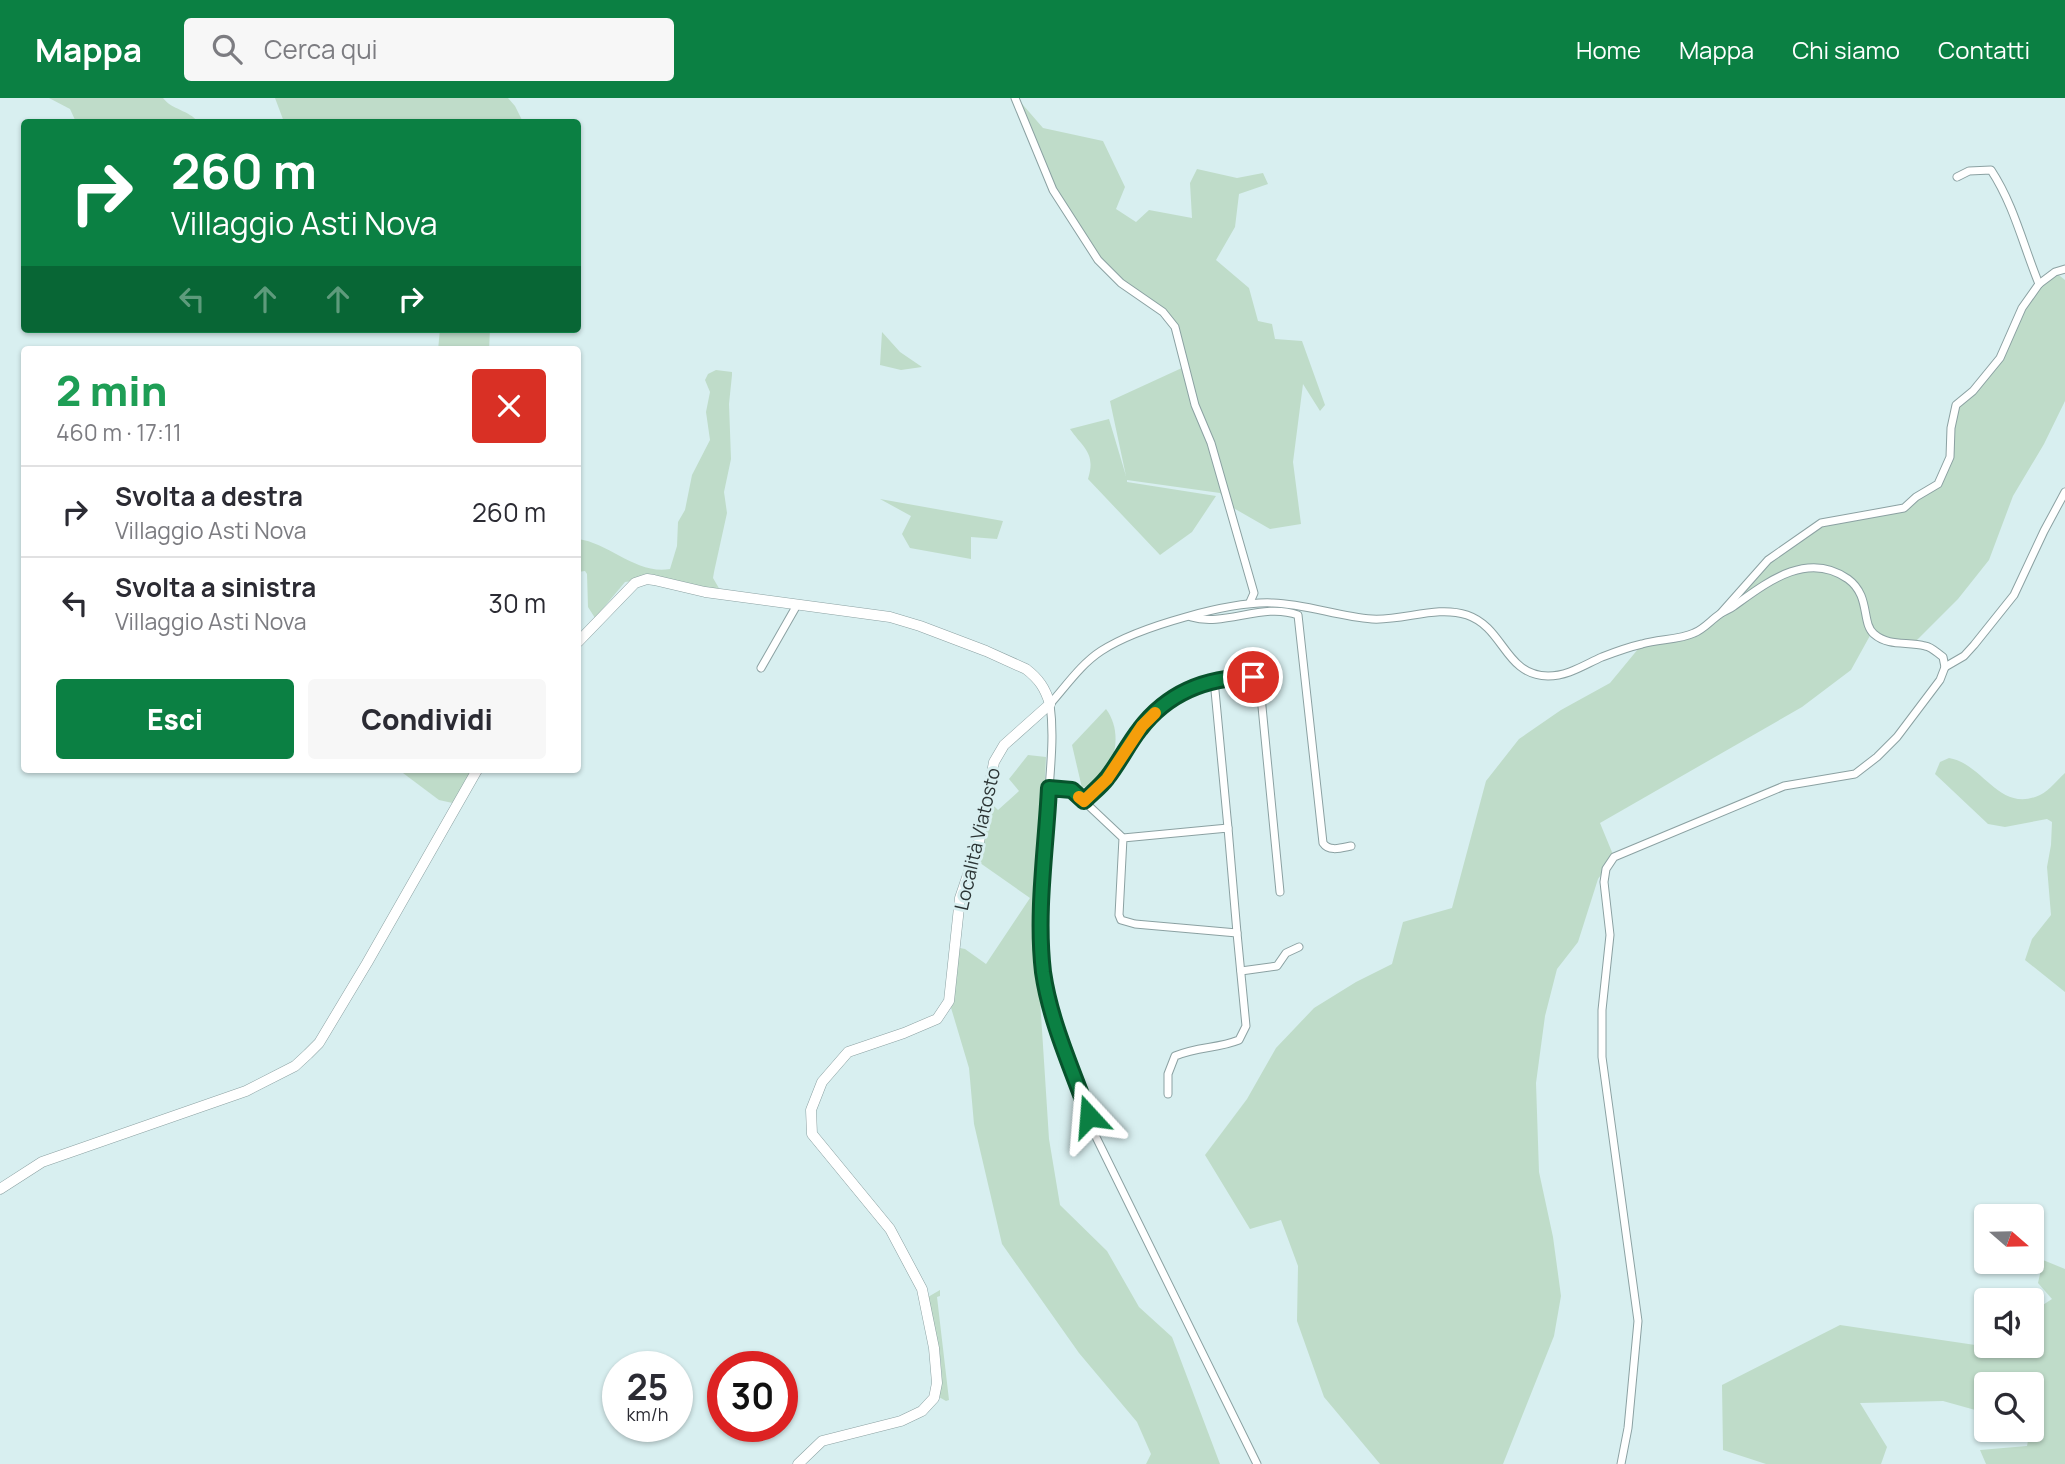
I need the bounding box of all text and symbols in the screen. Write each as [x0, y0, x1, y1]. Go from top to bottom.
search box [184, 18, 674, 81]
text: Mappa [35, 27, 142, 72]
icon: search [208, 30, 246, 68]
text: Cerca qui [264, 31, 378, 67]
text: Home [1576, 33, 1641, 66]
text: Mappa [1679, 33, 1754, 66]
text: Chi siamo [1792, 33, 1900, 66]
text: Contatti [1938, 33, 2030, 66]
text: 260 m [171, 137, 317, 204]
icon: right [56, 147, 147, 238]
text: Villaggio Asti Nova [171, 201, 438, 245]
icon: left [173, 280, 211, 318]
icon: ahead [246, 280, 284, 318]
icon: ahead [319, 280, 357, 318]
icon: right [392, 280, 430, 318]
text: 2 min [56, 361, 167, 419]
button: close [472, 369, 546, 443]
text: 460 m · 17:11 [56, 416, 182, 448]
text: Svolta a destra [115, 478, 303, 514]
icon: right [56, 493, 94, 531]
text: 260 m [472, 494, 546, 530]
text: Villaggio Asti Nova [115, 514, 307, 546]
text: Svolta a sinistra [115, 569, 316, 605]
icon: left [56, 584, 94, 622]
text: 30 m [489, 585, 546, 621]
text: Villaggio Asti Nova [115, 605, 307, 637]
pin [1223, 647, 1283, 707]
icon: arrive [1234, 658, 1272, 696]
button: Esci [56, 679, 294, 759]
button: Condividi [308, 679, 546, 759]
street label: Località Viatosto [948, 765, 1006, 913]
position arrow [1052, 1079, 1126, 1153]
north arrow [1974, 1204, 2044, 1274]
map controls [1974, 1204, 2044, 1442]
button: sound [1974, 1288, 2044, 1358]
speed limit sign: 30 [707, 1351, 798, 1442]
text: 25 [627, 1363, 668, 1411]
button: search [1974, 1372, 2044, 1442]
text: km/h [627, 1402, 668, 1426]

